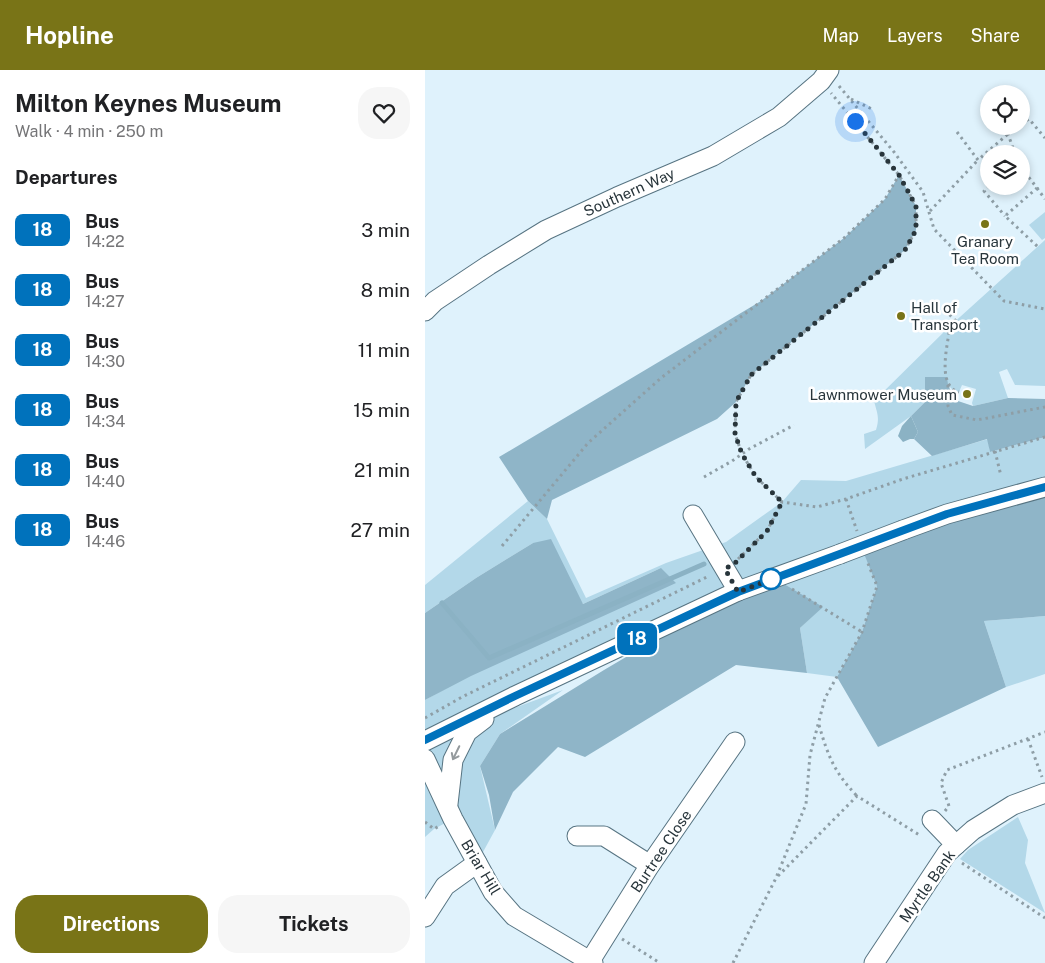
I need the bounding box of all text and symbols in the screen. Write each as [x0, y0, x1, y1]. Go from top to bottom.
text: Hopline [25, 21, 114, 49]
text: Map [823, 25, 859, 46]
text: Layers [887, 25, 943, 46]
text: Share [971, 25, 1020, 46]
map controls [980, 85, 1030, 195]
button: locate [980, 85, 1030, 135]
button: heart [358, 87, 410, 139]
text: Milton Keynes Museum [15, 89, 282, 117]
your location [843, 109, 868, 134]
text: Walk · 4 min · 250 m [15, 122, 163, 141]
button: layers [980, 145, 1030, 195]
street label: Southern Way [581, 164, 677, 220]
text: Departures [15, 166, 118, 188]
text: Bus [85, 210, 119, 232]
marker: Granary Tea Room [979, 218, 991, 230]
text: 18 [33, 219, 52, 240]
text: 3 min [361, 219, 410, 241]
text: 14:22 [85, 232, 125, 251]
place label: Granary Tea Room [951, 233, 1019, 267]
text: Bus [85, 270, 119, 292]
text: 18 [33, 279, 52, 300]
text: 8 min [361, 279, 410, 301]
text: 14:27 [85, 292, 125, 311]
place label: Hall of Transport [911, 299, 979, 333]
marker: Hall of Transport [895, 310, 907, 322]
text: Bus [85, 330, 119, 352]
text: 18 [33, 339, 52, 360]
text: 11 min [358, 339, 410, 361]
text: 14:30 [85, 352, 125, 371]
place label: Lawnmower Museum [809, 386, 957, 403]
marker: Lawnmower Museum [961, 388, 973, 400]
text: Bus [85, 390, 119, 412]
text: 18 [33, 399, 52, 420]
text: 15 min [353, 399, 410, 421]
text: 14:34 [85, 412, 125, 431]
text: Bus [85, 450, 119, 472]
text: 18 [33, 459, 52, 480]
text: 21 min [354, 459, 410, 481]
text: 14:40 [85, 472, 125, 491]
text: Bus [85, 510, 119, 532]
text: 18 [33, 519, 52, 540]
text: 27 min [350, 519, 410, 541]
text: 14:46 [85, 532, 125, 551]
unlabelled marker [760, 568, 782, 590]
line badge: 18 [615, 623, 659, 655]
text: 18 [627, 628, 647, 649]
one-way arrow [451, 745, 460, 760]
street label: Burtree Close [627, 807, 695, 895]
street label: Briar Hill [458, 836, 504, 898]
street label: Myrtle Bank [896, 847, 958, 925]
button: Directions [15, 895, 208, 953]
button: Tickets [218, 895, 410, 953]

